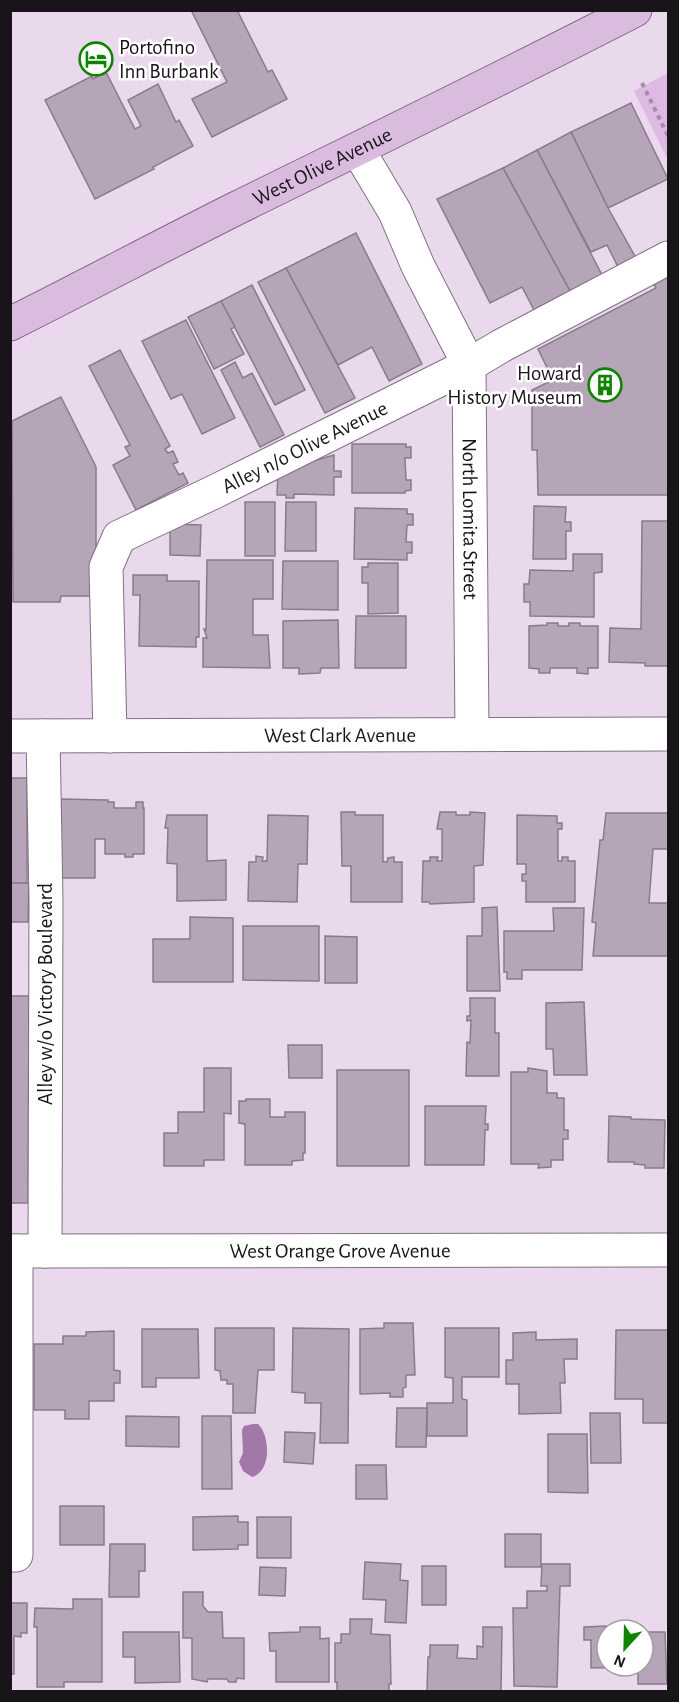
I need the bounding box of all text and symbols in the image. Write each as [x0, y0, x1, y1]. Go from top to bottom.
place label: Portofino Inn Burbank [119, 37, 219, 82]
hotel icon: Portofino Inn Burbank [78, 41, 114, 77]
street label: West Olive Avenue [250, 124, 395, 210]
place label: Howard History Museum [447, 363, 582, 408]
building icon: Howard History Museum [587, 367, 623, 403]
street label: Alley n/o Olive Avenue [219, 397, 391, 497]
street label: North Lomita Street [459, 438, 481, 600]
street label: West Clark Avenue [264, 725, 416, 746]
street label: Alley w/o Victory Boulevard [35, 883, 56, 1105]
street label: West Orange Grove Avenue [229, 1240, 451, 1262]
north arrow [595, 1618, 655, 1678]
text: N [612, 1651, 628, 1670]

